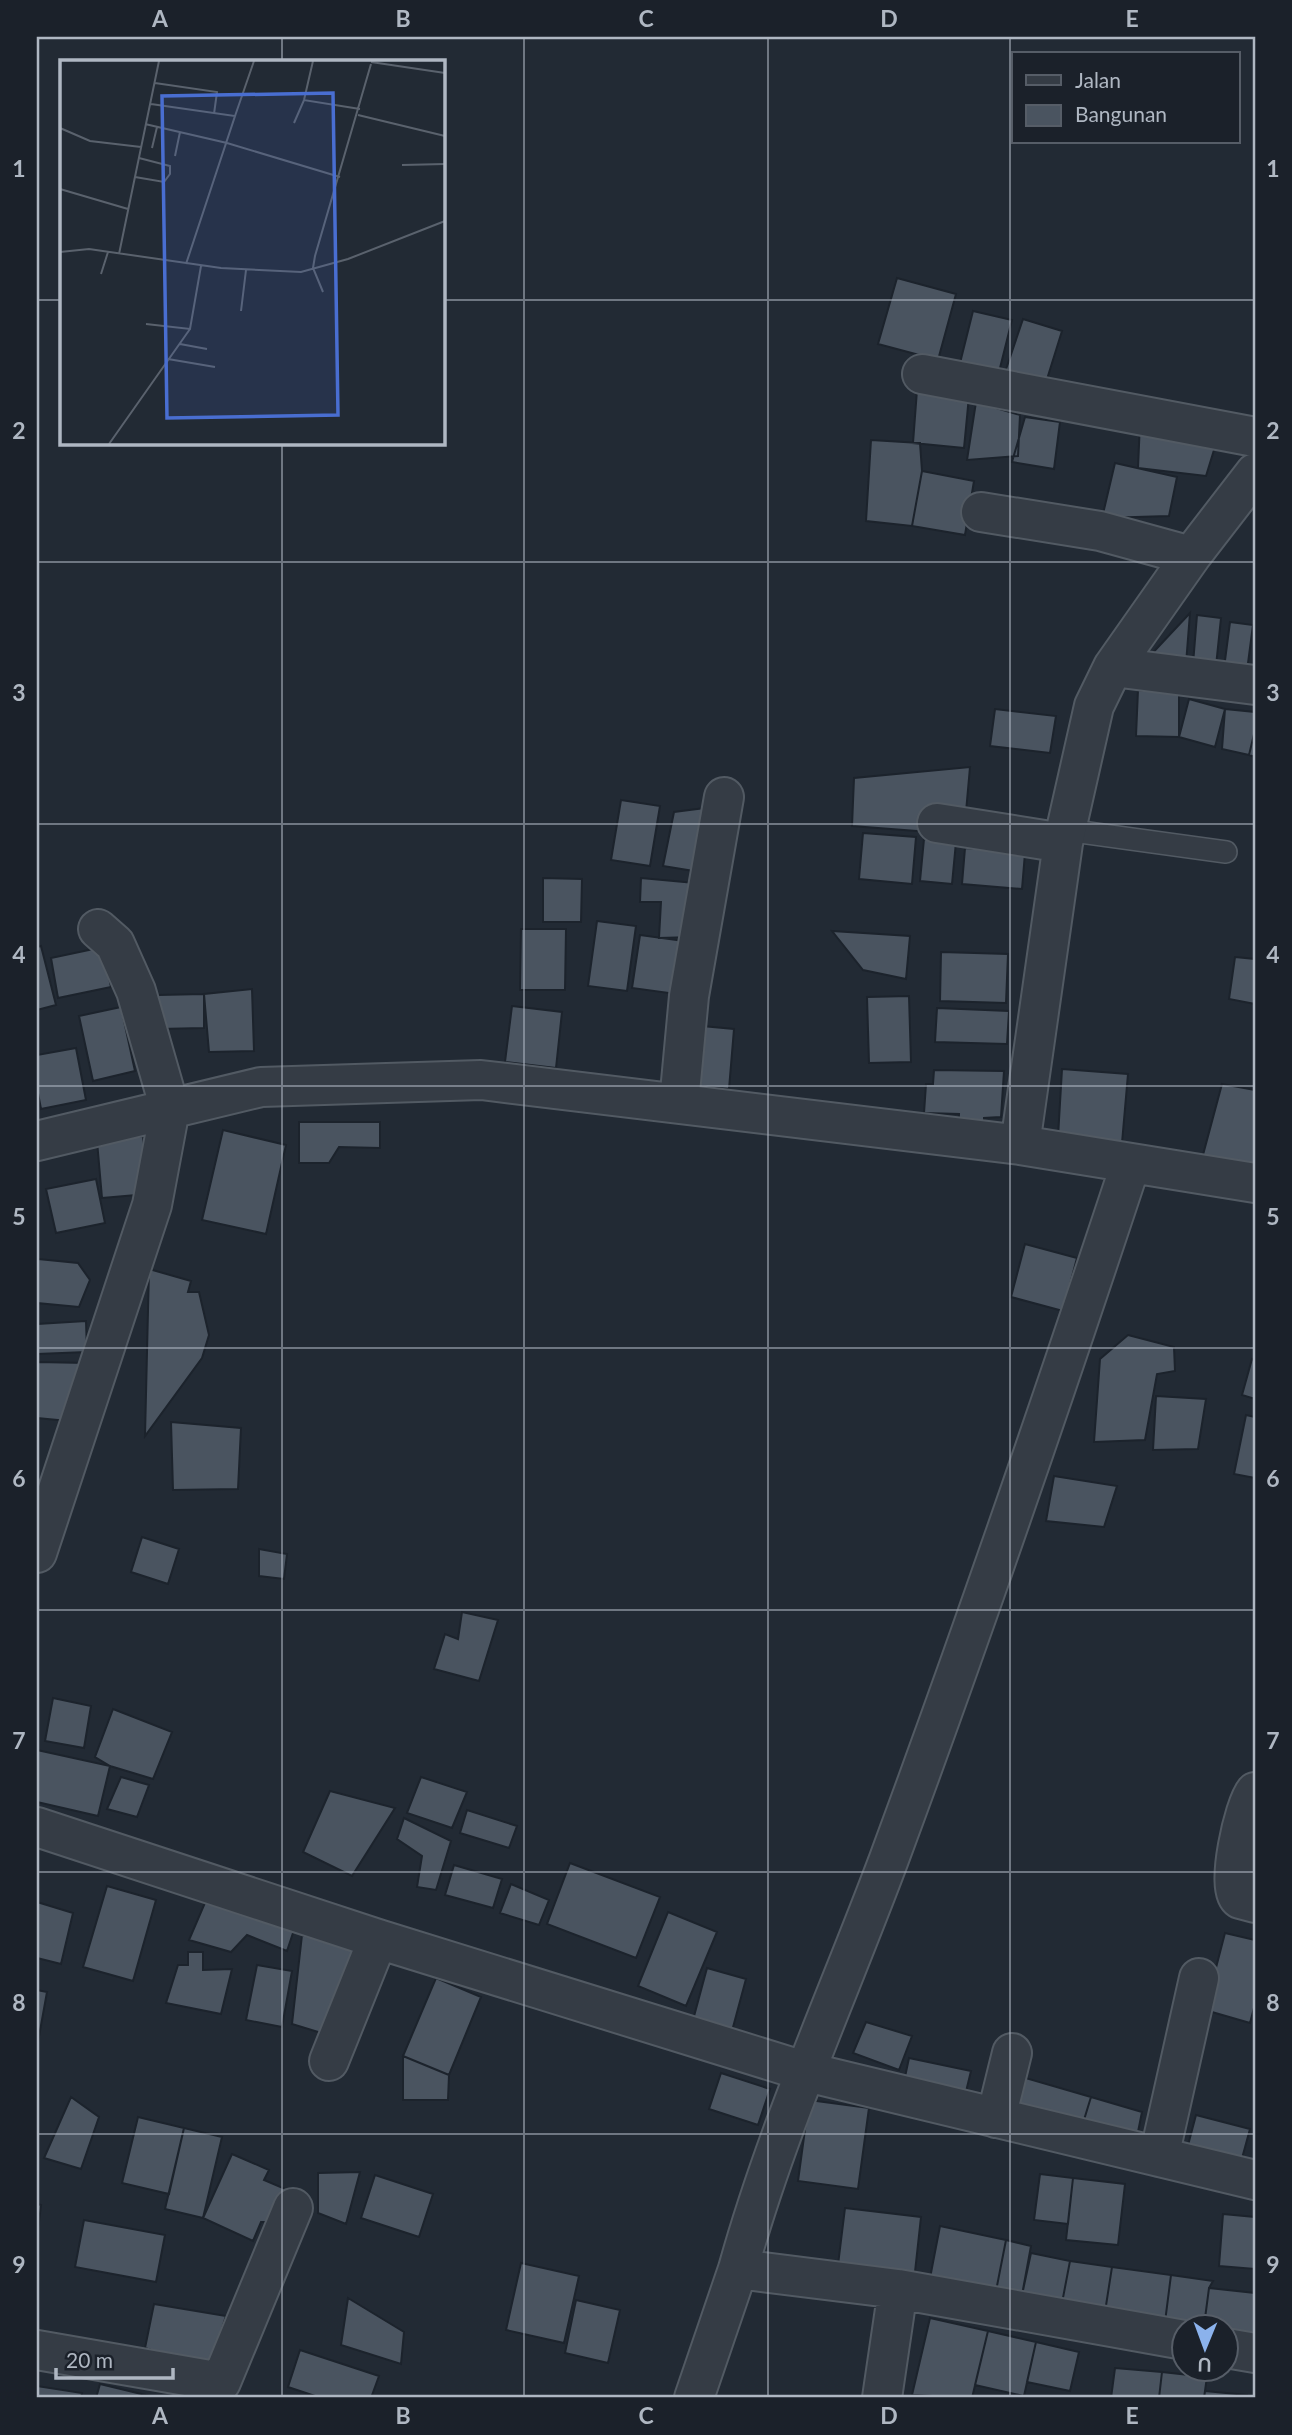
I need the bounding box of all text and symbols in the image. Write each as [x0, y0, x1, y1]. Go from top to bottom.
text: A [151, 4, 169, 32]
text: B [395, 4, 411, 32]
text: C [638, 4, 654, 32]
text: D [880, 4, 898, 32]
text: E [1125, 4, 1139, 32]
legend [1012, 52, 1240, 144]
inset map [60, 60, 444, 444]
text: Jalan [1075, 67, 1121, 92]
text: Bangunan [1075, 101, 1167, 126]
text: 1 [12, 154, 26, 182]
text: 1 [1266, 154, 1280, 182]
text: 2 [12, 416, 26, 444]
text: 2 [1266, 416, 1280, 444]
text: 3 [12, 678, 26, 706]
text: 3 [1266, 678, 1280, 706]
text: 4 [12, 940, 26, 968]
text: 4 [1266, 940, 1280, 968]
text: 5 [12, 1202, 26, 1230]
text: 5 [1266, 1202, 1280, 1230]
text: 6 [12, 1464, 26, 1492]
text: 6 [1266, 1464, 1280, 1492]
text: 7 [12, 1726, 26, 1754]
text: 7 [1266, 1726, 1280, 1754]
text: 8 [12, 1988, 26, 2016]
text: 8 [1266, 1988, 1280, 2016]
text: 9 [12, 2250, 26, 2278]
text: 9 [1266, 2250, 1280, 2278]
north arrow [1170, 2312, 1240, 2382]
scale bar [56, 2337, 173, 2381]
text: 20 m [66, 2347, 113, 2372]
text: U [1197, 2354, 1212, 2377]
text: A [151, 2401, 169, 2429]
text: B [395, 2401, 411, 2429]
text: C [638, 2401, 654, 2429]
text: D [880, 2401, 898, 2429]
text: E [1125, 2401, 1139, 2429]

